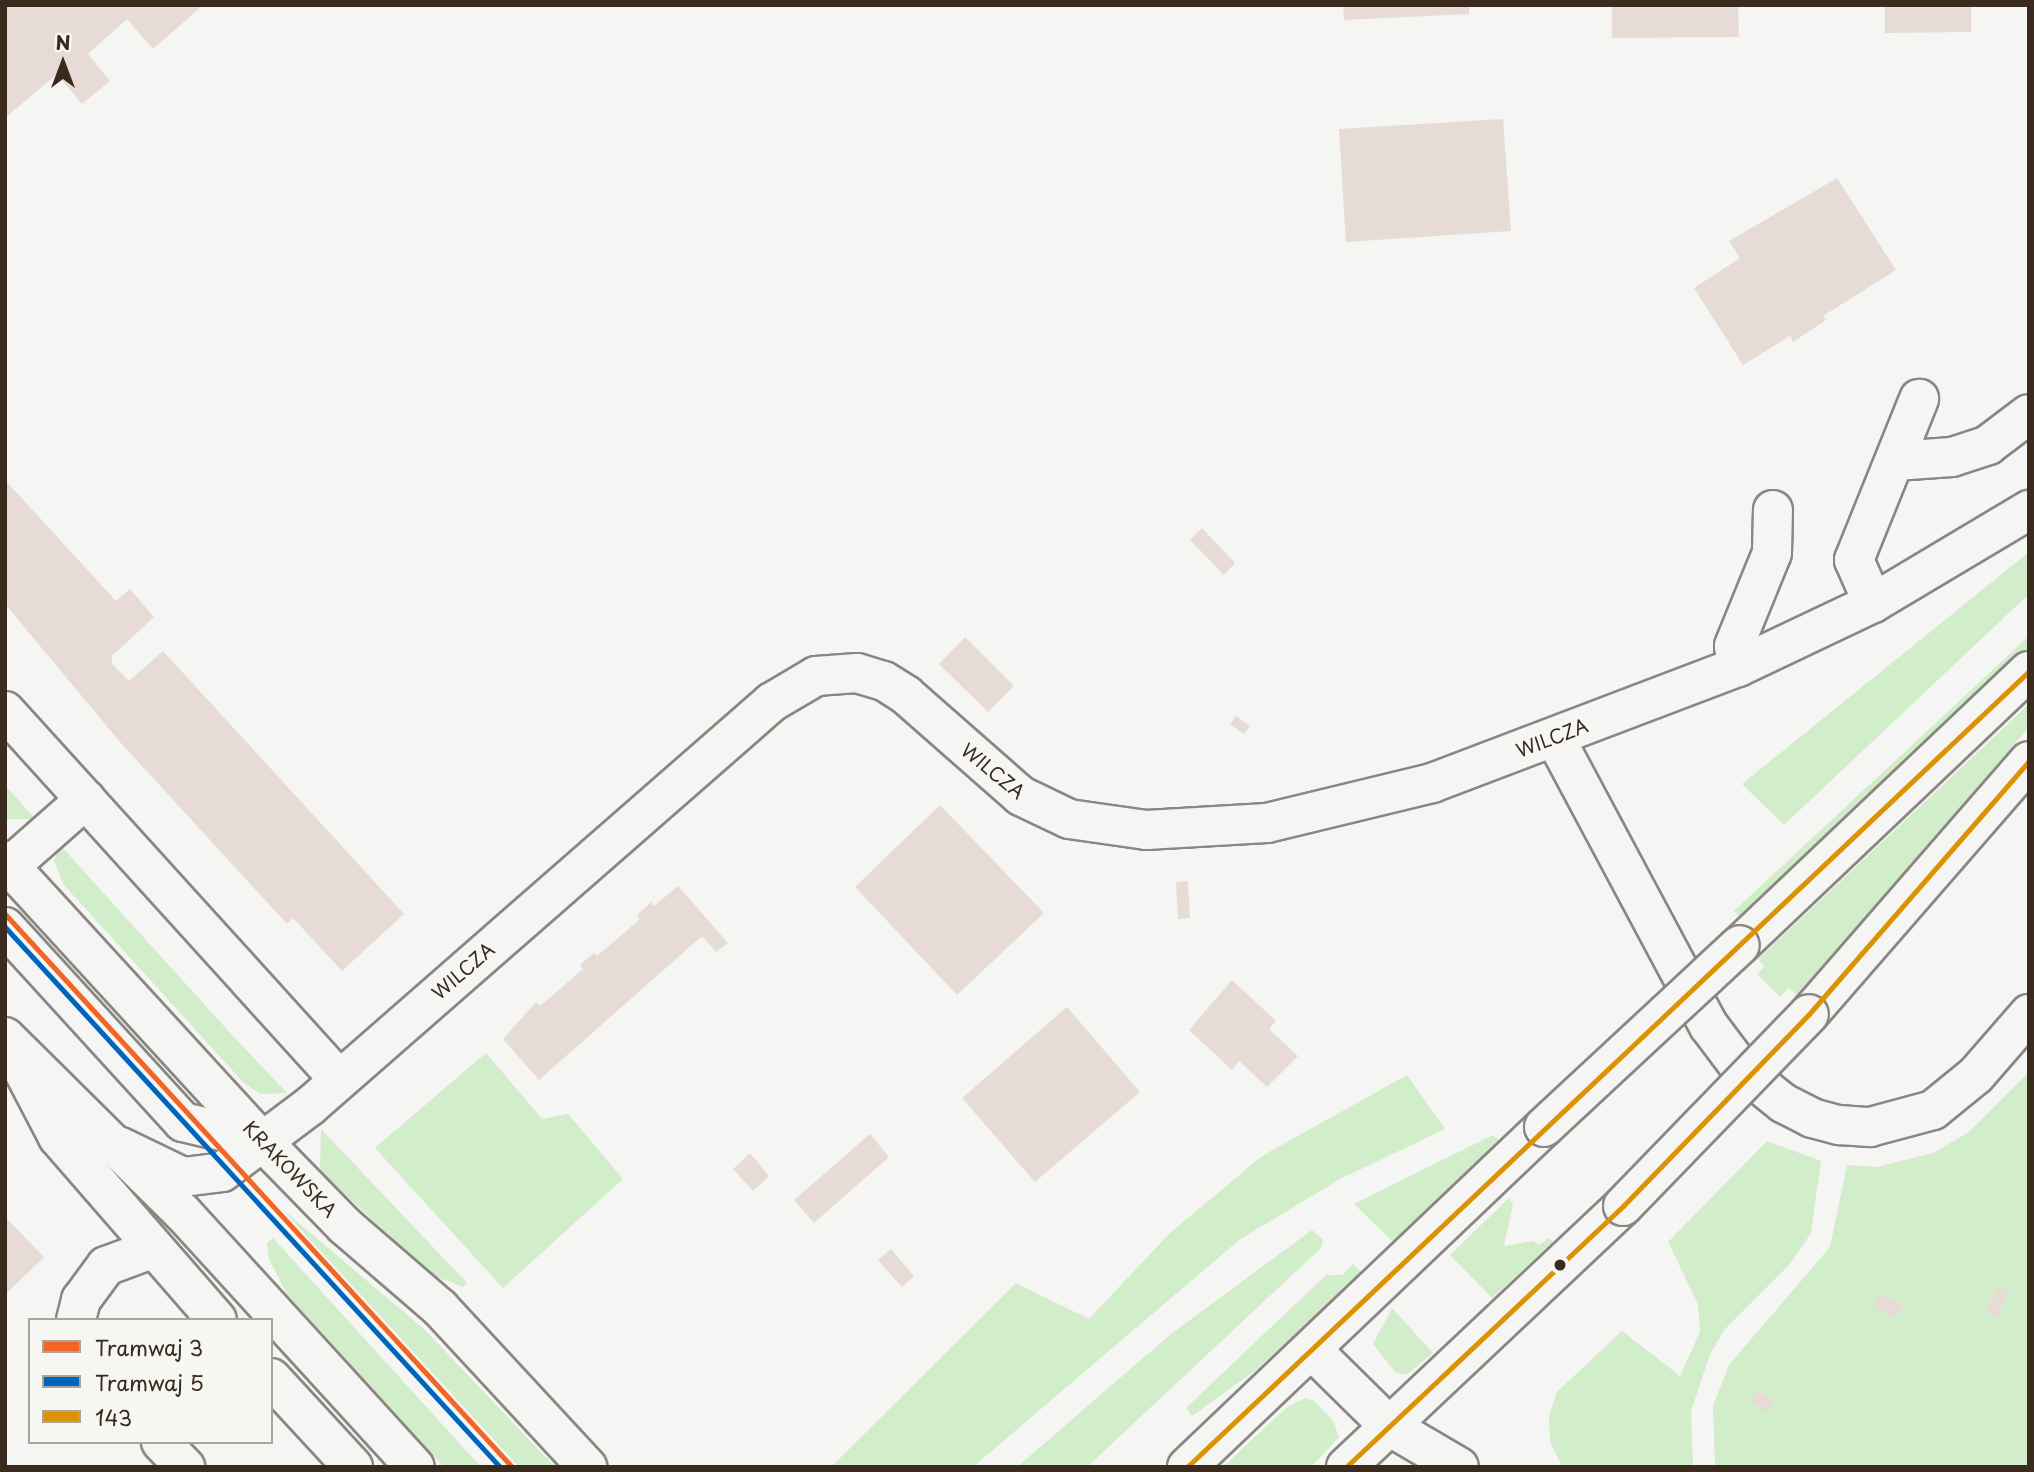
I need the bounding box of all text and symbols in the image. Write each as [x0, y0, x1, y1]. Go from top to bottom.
north arrow [28, 28, 98, 98]
text: N [55, 28, 71, 56]
street label: WILCZA [1513, 714, 1591, 762]
street label: WILCZA [957, 738, 1029, 804]
street label: WILCZA [427, 938, 499, 1004]
street label: KRAKOWSKA [238, 1116, 342, 1222]
unlabelled marker [1553, 1258, 1567, 1272]
legend [28, 1318, 273, 1444]
text: Tramwaj 3 [95, 1331, 203, 1363]
text: Tramwaj 5 [95, 1366, 204, 1398]
text: 143 [95, 1401, 132, 1433]

